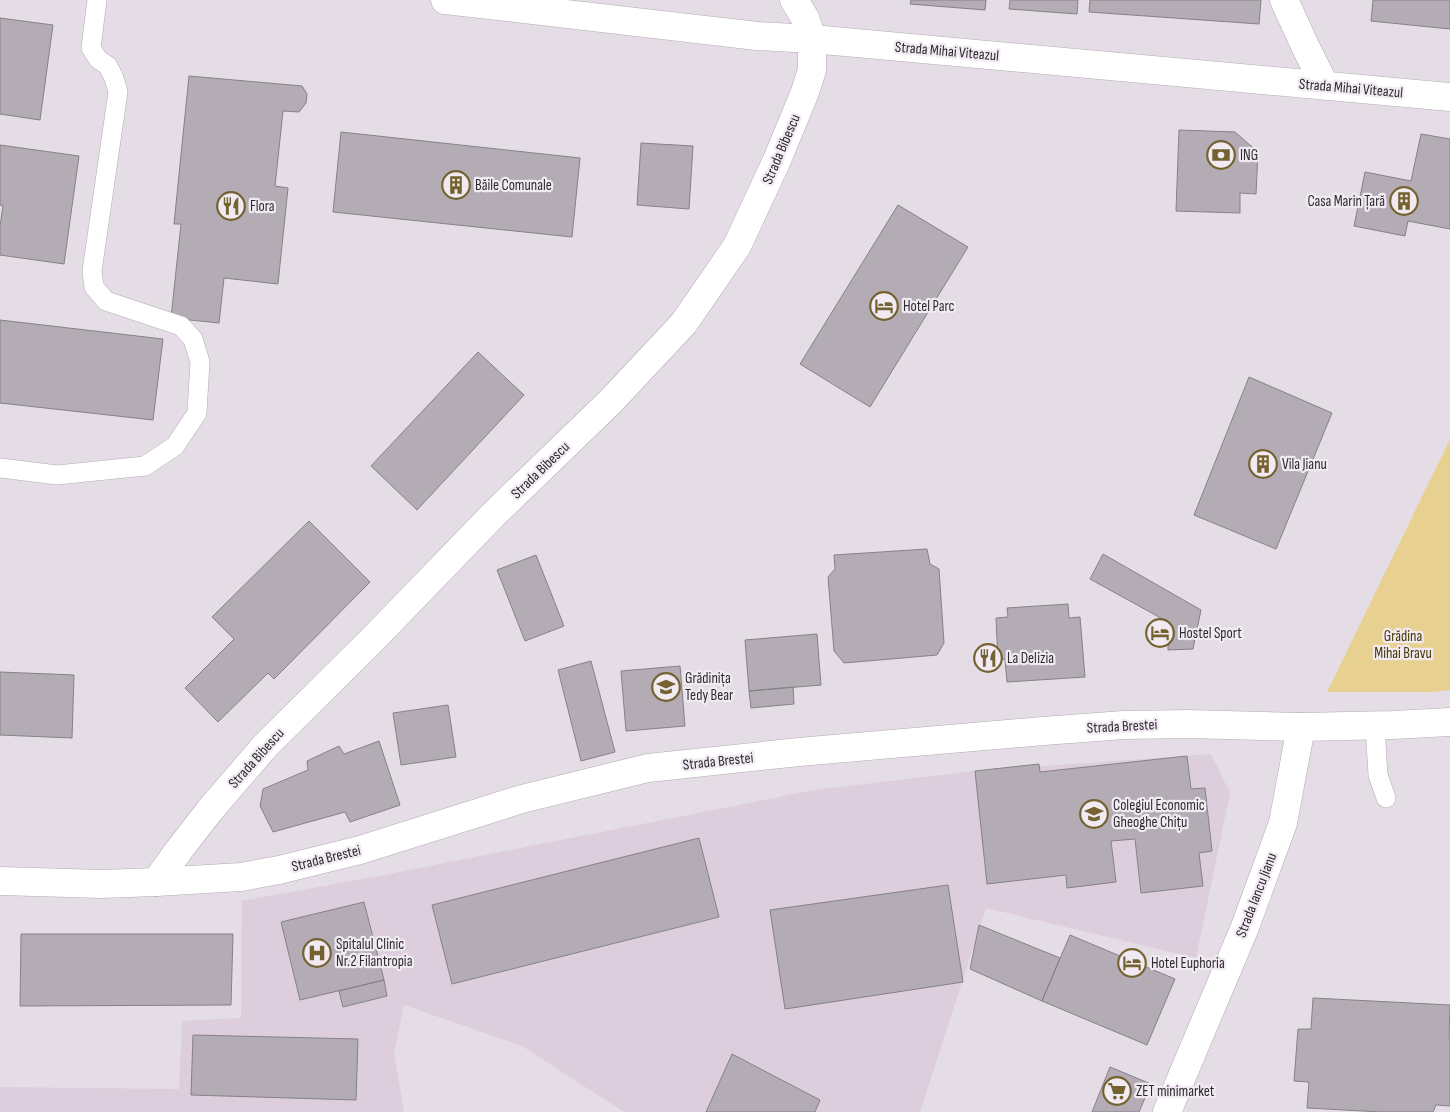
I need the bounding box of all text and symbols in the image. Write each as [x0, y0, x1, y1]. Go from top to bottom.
street label: Strada Mihai Viteazul [894, 37, 1000, 66]
street label: Strada Mihai Viteazul [1298, 74, 1404, 103]
street label: Strada Bibescu [758, 111, 805, 187]
bank icon: ING [1206, 140, 1236, 170]
place label: ING [1240, 146, 1258, 165]
building icon: Băile Comunale [441, 170, 471, 200]
place label: Băile Comunale [475, 176, 552, 195]
building icon: Casa Marin Țară [1389, 186, 1419, 216]
restaurant icon: Flora [216, 191, 246, 221]
place label: Casa Marin Țară [1307, 192, 1385, 211]
place label: Flora [250, 197, 275, 216]
hotel icon: Hotel Parc [869, 291, 899, 321]
place label: Hotel Parc [903, 297, 954, 316]
street label: Strada Bibescu [507, 438, 574, 503]
building icon: Vila Jianu [1248, 449, 1278, 479]
place label: Vila Jianu [1282, 455, 1327, 474]
hotel icon: Hostel Sport [1145, 618, 1175, 648]
place label: Hostel Sport [1179, 624, 1242, 643]
park label: Grădina Mihai Bravu [1374, 627, 1432, 663]
restaurant icon: La Delizia [973, 643, 1003, 673]
place label: La Delizia [1007, 649, 1054, 668]
place label: Grădinița Tedy Bear [685, 669, 734, 705]
school or university icon: Grădinița Tedy Bear [651, 672, 681, 702]
street label: Strada Brestei [1086, 715, 1158, 738]
street label: Strada Bibescu [224, 724, 288, 792]
street label: Strada Brestei [682, 748, 754, 775]
place label: Colegiul Economic Gheoghe Chițu [1113, 796, 1205, 832]
school or university icon: Colegiul Economic Gheoghe Chițu [1079, 799, 1109, 829]
street label: Strada Brestei [290, 841, 363, 876]
street label: Strada Iancu Jianu [1232, 850, 1281, 940]
place label: Spitalul Clinic Nr.2 Filantropia [336, 935, 413, 971]
hospital icon: Spitalul Clinic Nr.2 Filantropia [302, 938, 332, 968]
hotel icon: Hotel Euphoria [1117, 948, 1147, 978]
place label: Hotel Euphoria [1151, 954, 1225, 973]
supermarket icon: ZET minimarket [1102, 1076, 1132, 1106]
place label: ZET minimarket [1136, 1082, 1215, 1101]

